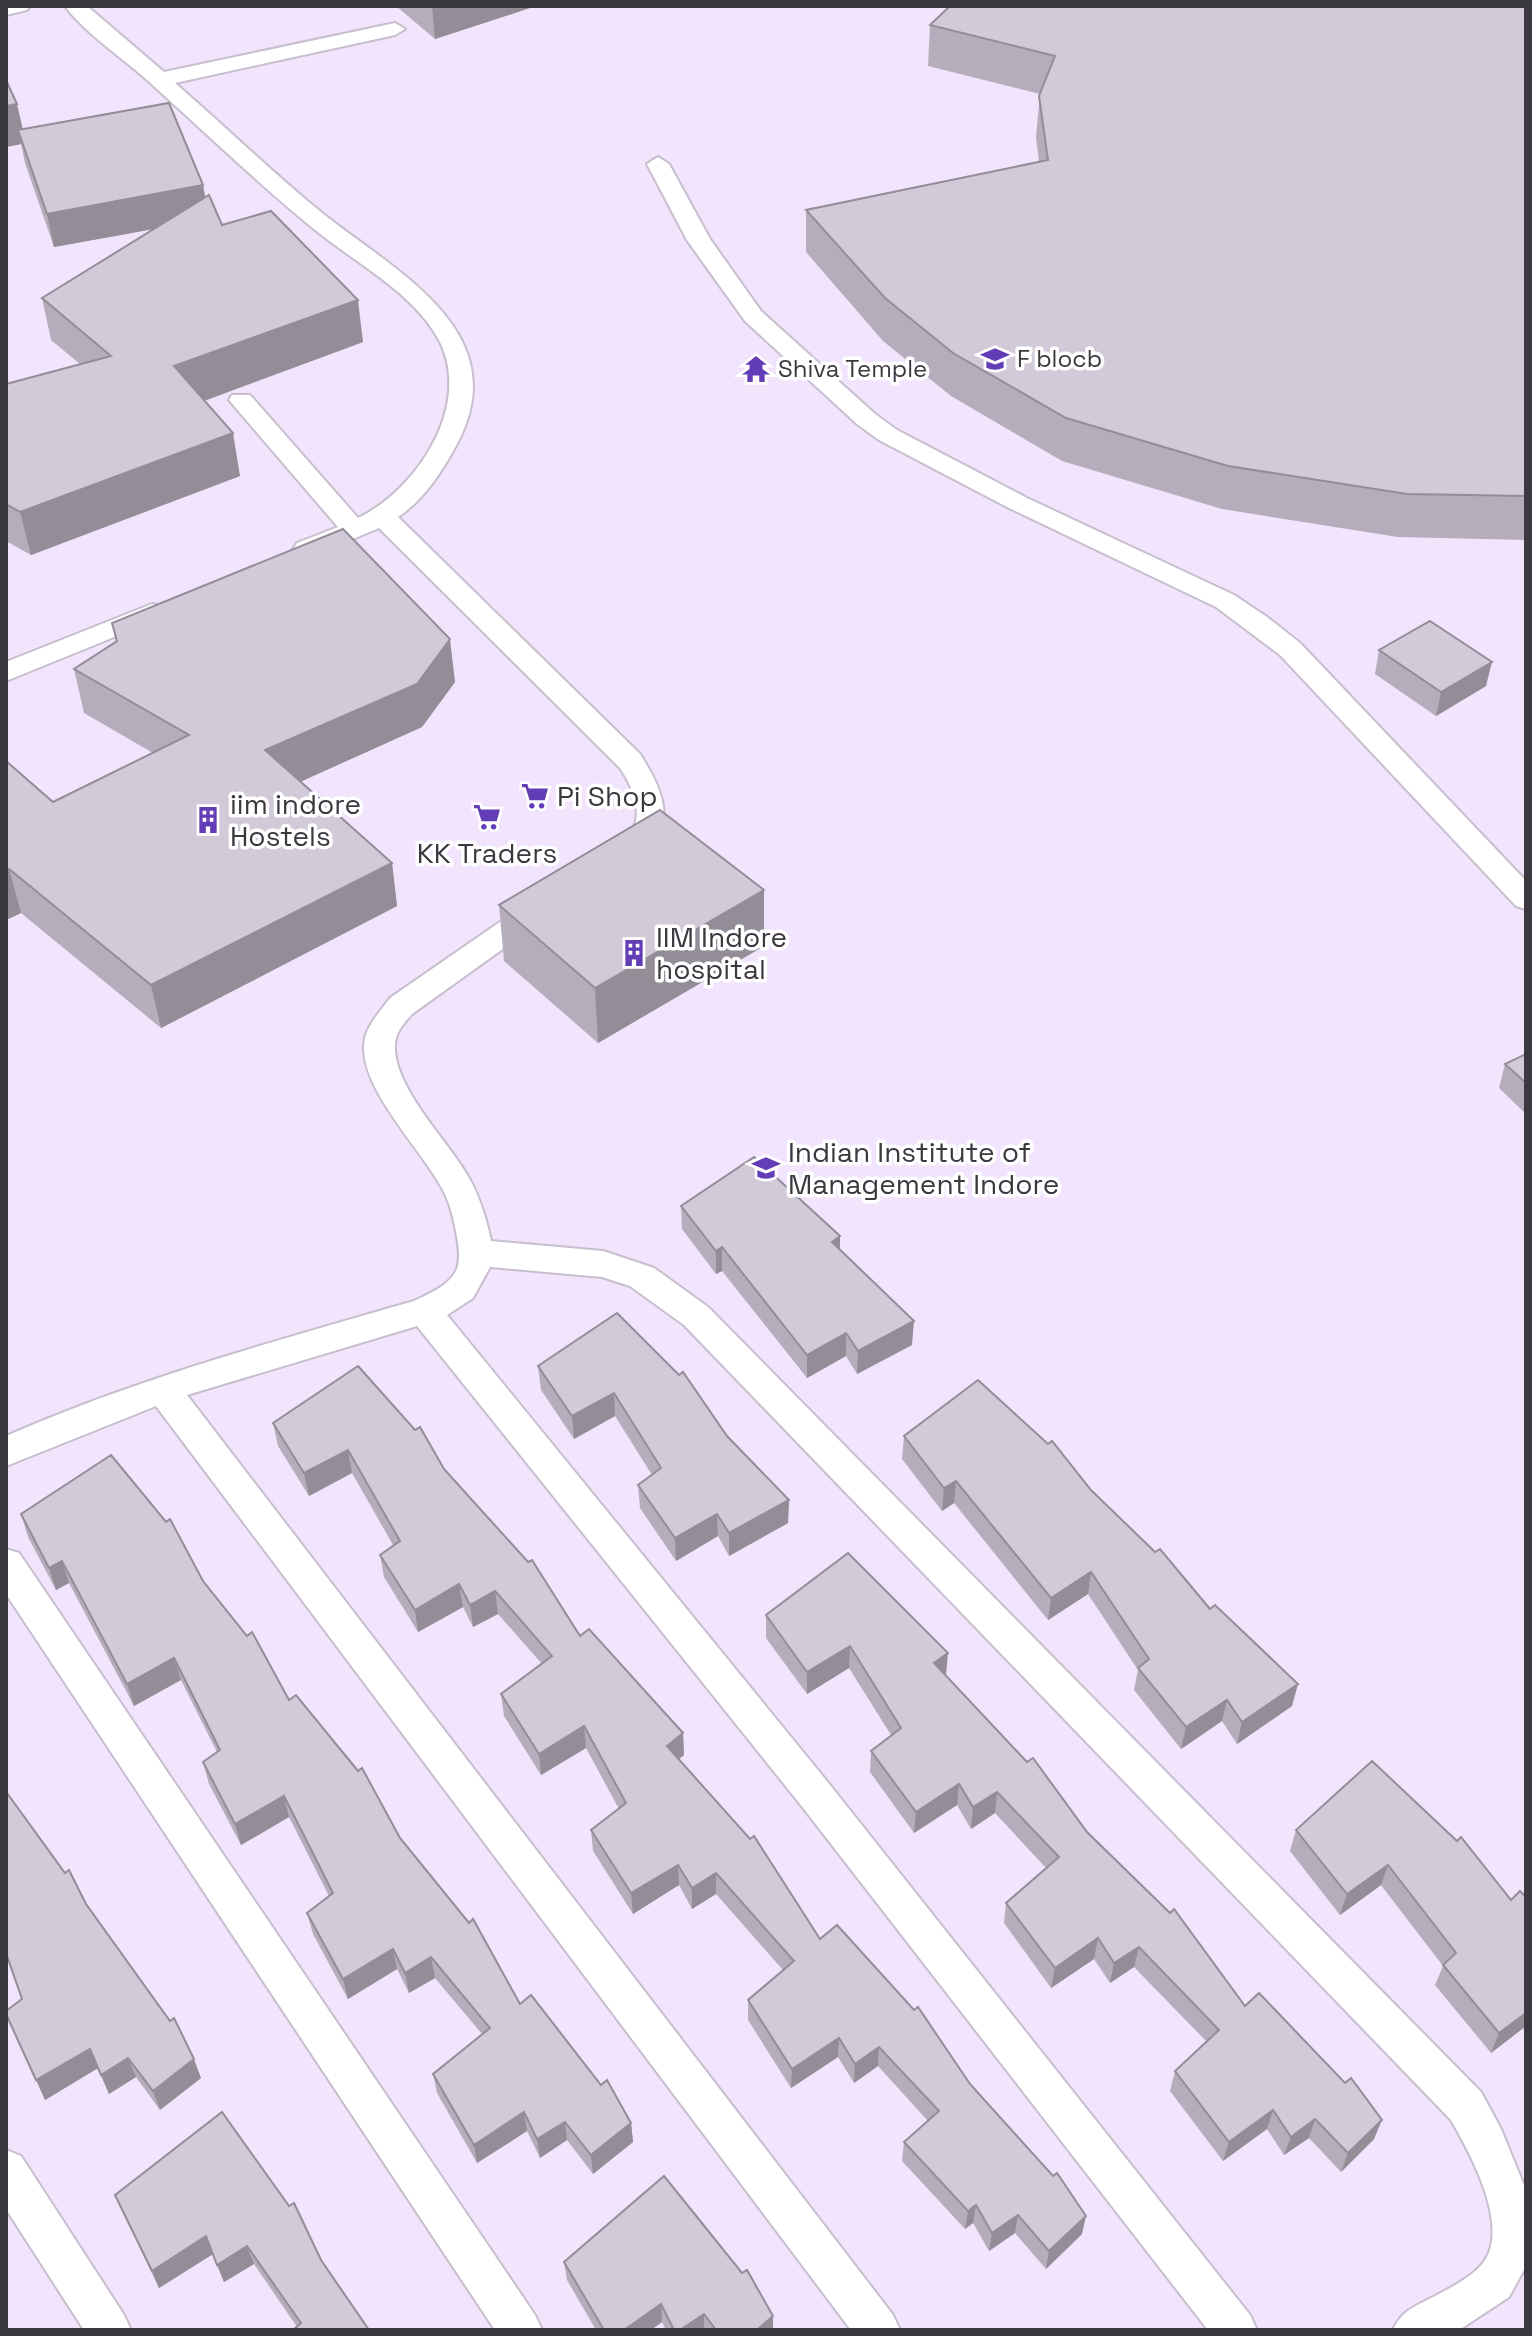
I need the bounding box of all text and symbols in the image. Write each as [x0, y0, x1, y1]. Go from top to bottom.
place label: F blocb [1017, 343, 1102, 374]
school or university icon: F blocb [980, 344, 1010, 374]
place label: Shiva Temple [778, 353, 927, 384]
temple icon: Shiva Temple [741, 354, 771, 384]
place label: Pi Shop [557, 778, 658, 814]
supermarket icon: Pi Shop [520, 781, 550, 811]
place label: iim indore Hostels [230, 786, 361, 854]
supermarket icon: KK Traders [472, 802, 502, 832]
building icon: iim indore Hostels [193, 805, 223, 835]
place label: KK Traders [417, 835, 557, 871]
place label: IIM Indore hospital [656, 919, 787, 987]
building icon: IIM Indore hospital [619, 938, 649, 968]
place label: Indian Institute of Management Indore [788, 1134, 1059, 1202]
school or university icon: Indian Institute of Management Indore [751, 1153, 781, 1183]

